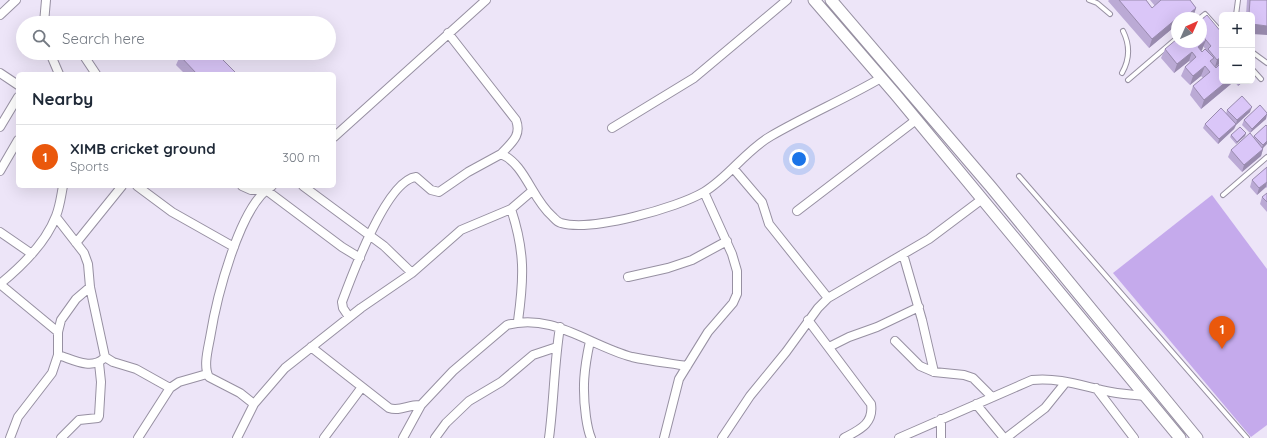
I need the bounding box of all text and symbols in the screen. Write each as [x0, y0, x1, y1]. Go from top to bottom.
north arrow [1171, 12, 1207, 48]
map controls [1219, 12, 1255, 84]
button: + [1219, 12, 1255, 48]
search box [16, 16, 336, 60]
icon: search [30, 27, 52, 49]
text: Search here [62, 29, 145, 48]
button: − [1219, 48, 1255, 84]
text: Nearby [32, 88, 93, 109]
text: XIMB cricket ground [70, 139, 216, 158]
text: 1 [42, 149, 48, 165]
text: 300 m [282, 149, 320, 165]
your location [789, 149, 809, 169]
text: Sports [70, 158, 109, 174]
pin: 1 [1209, 316, 1235, 349]

